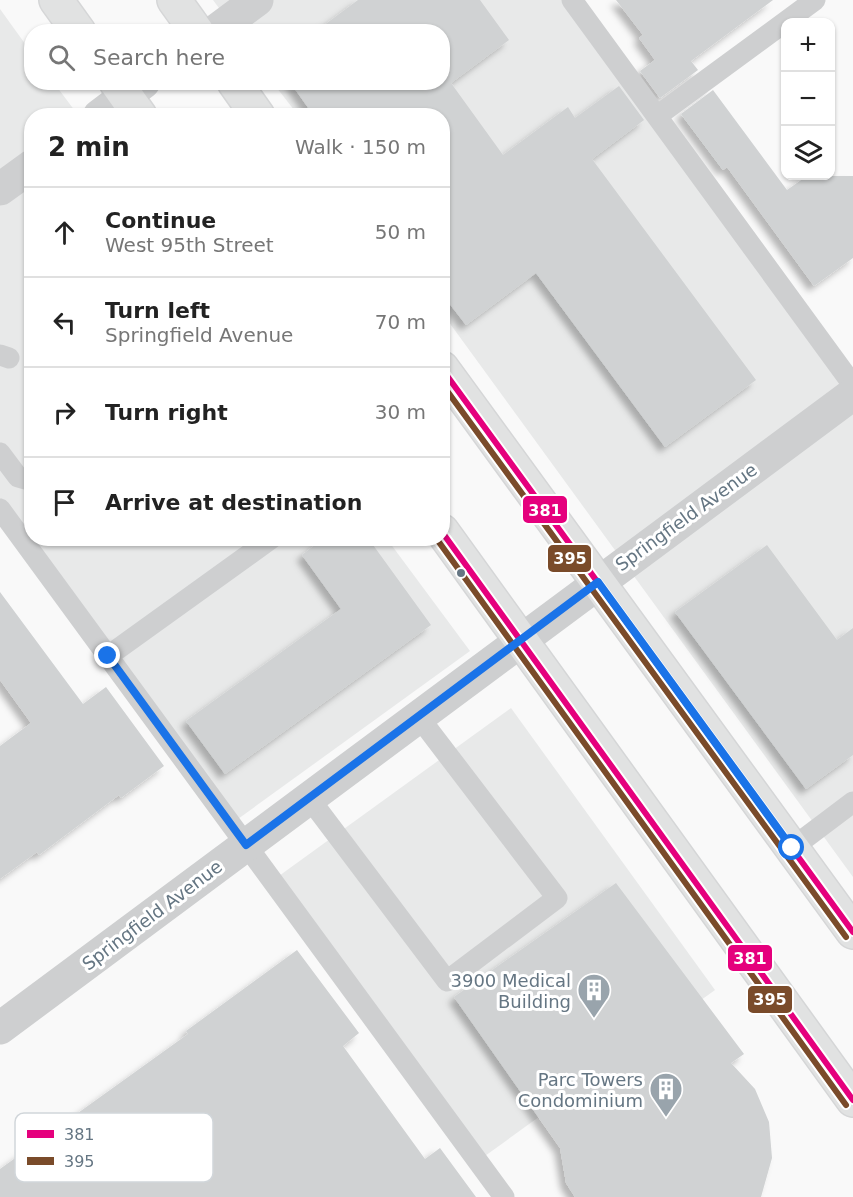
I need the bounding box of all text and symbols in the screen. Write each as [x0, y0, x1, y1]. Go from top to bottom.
map controls [781, 18, 835, 180]
button: + [781, 18, 835, 72]
search box [24, 24, 450, 90]
icon: search [45, 41, 78, 74]
text: Search here [93, 45, 225, 70]
button: − [781, 72, 835, 126]
button: layers [781, 126, 835, 180]
text: 2 min [48, 132, 130, 162]
text: Walk · 150 m [295, 135, 426, 159]
text: Continue [105, 208, 216, 233]
icon: ahead [48, 216, 81, 249]
text: 50 m [375, 220, 426, 244]
text: West 95th Street [105, 233, 274, 257]
text: Turn left [105, 298, 210, 323]
icon: left [48, 306, 81, 339]
text: 70 m [375, 310, 426, 334]
text: Springfield Avenue [105, 323, 293, 347]
icon: right [48, 396, 81, 429]
text: Turn right [105, 400, 228, 425]
text: 30 m [375, 400, 426, 424]
street label: Springfield Avenue [611, 459, 761, 575]
icon: arrive [48, 486, 81, 519]
text: Arrive at destination [105, 490, 362, 515]
line badge: 381 [522, 495, 568, 524]
text: 381 [528, 501, 562, 520]
line badge: 395 [547, 544, 592, 573]
text: 395 [553, 549, 587, 568]
unlabelled marker [455, 567, 467, 579]
route end [94, 642, 120, 668]
route start [778, 834, 804, 860]
street label: Springfield Avenue [78, 856, 226, 974]
line badge: 381 [727, 944, 773, 972]
text: 381 [733, 949, 767, 968]
place label: 3900 Medical Building [451, 970, 571, 1012]
building icon: 3900 Medical Building [576, 972, 612, 1019]
line badge: 395 [747, 985, 793, 1014]
text: 395 [753, 990, 787, 1009]
place label: Parc Towers Condominium [518, 1069, 643, 1111]
building icon: Parc Towers Condominium [648, 1071, 684, 1118]
legend [15, 1113, 213, 1182]
text: 381 [64, 1125, 95, 1144]
text: 395 [64, 1152, 95, 1171]

